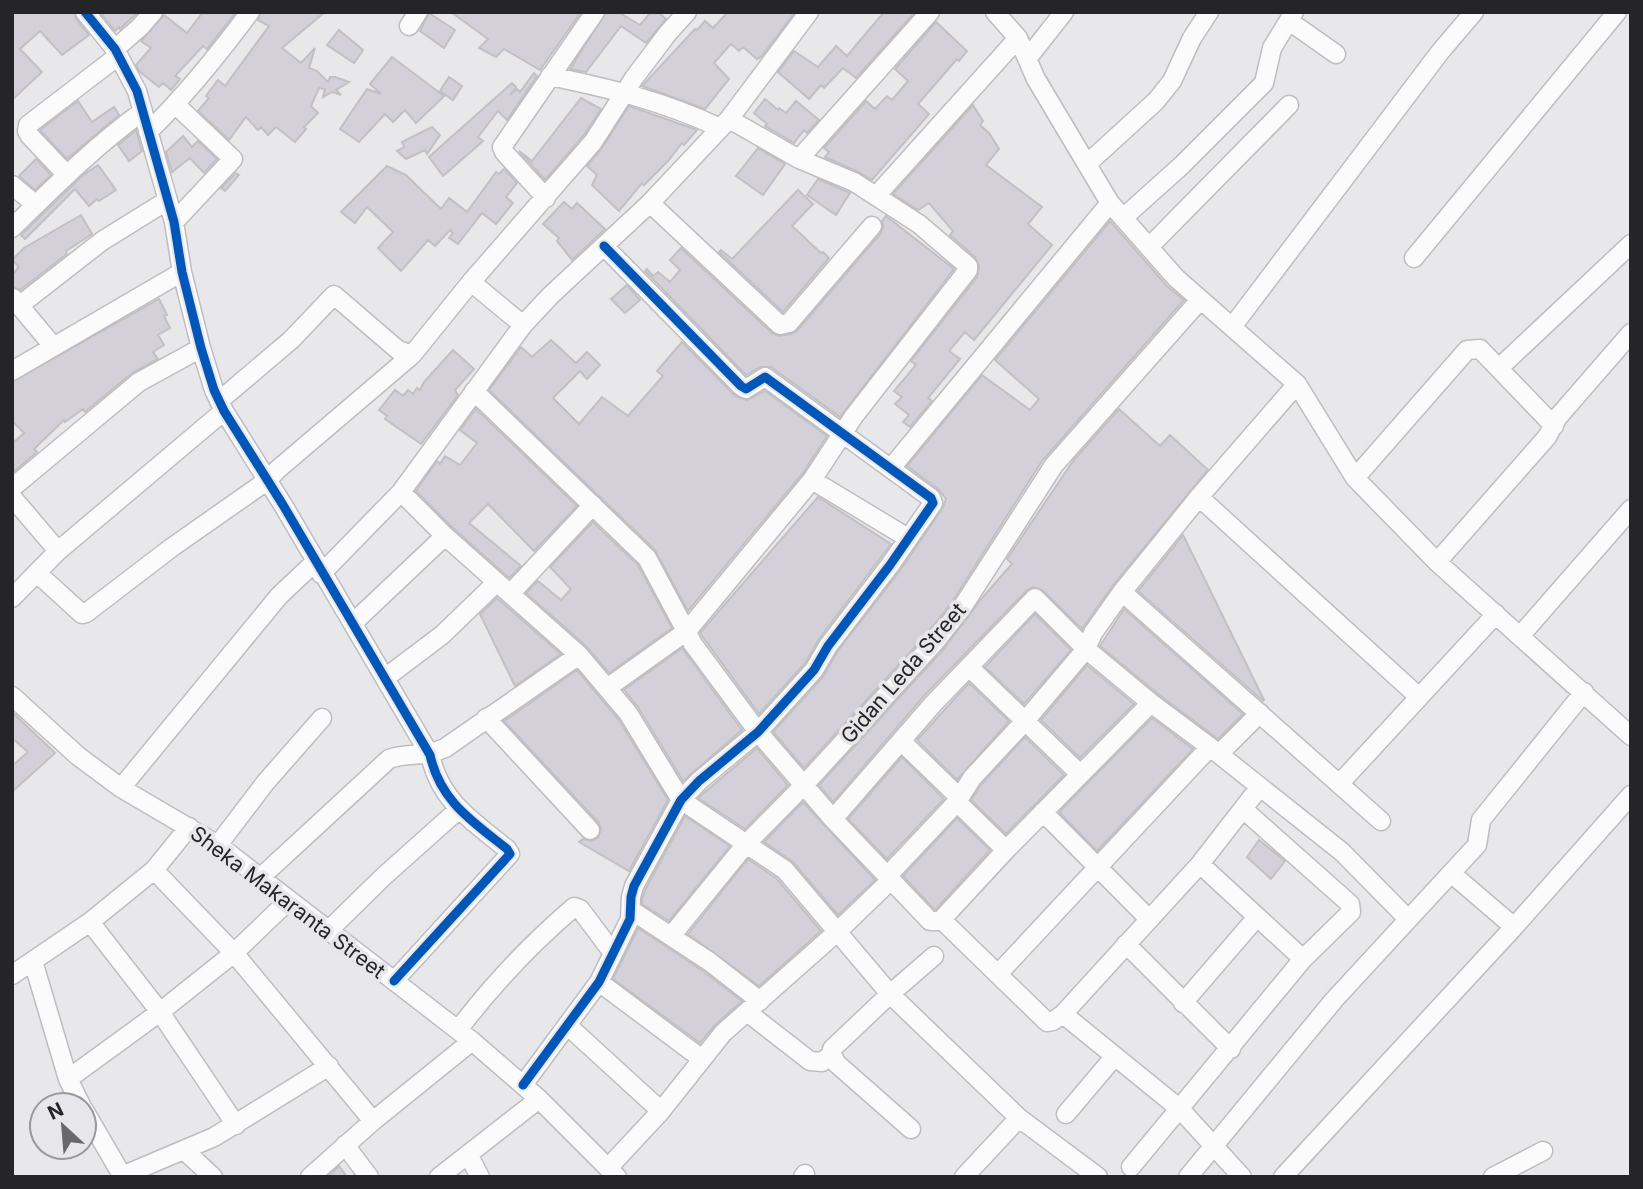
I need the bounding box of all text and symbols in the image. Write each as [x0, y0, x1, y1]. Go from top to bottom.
street label: Gidan Leda Street [835, 598, 971, 748]
street label: Sheka Makaranta Street [186, 821, 390, 984]
north arrow [28, 1091, 98, 1161]
text: N [44, 1098, 67, 1125]

